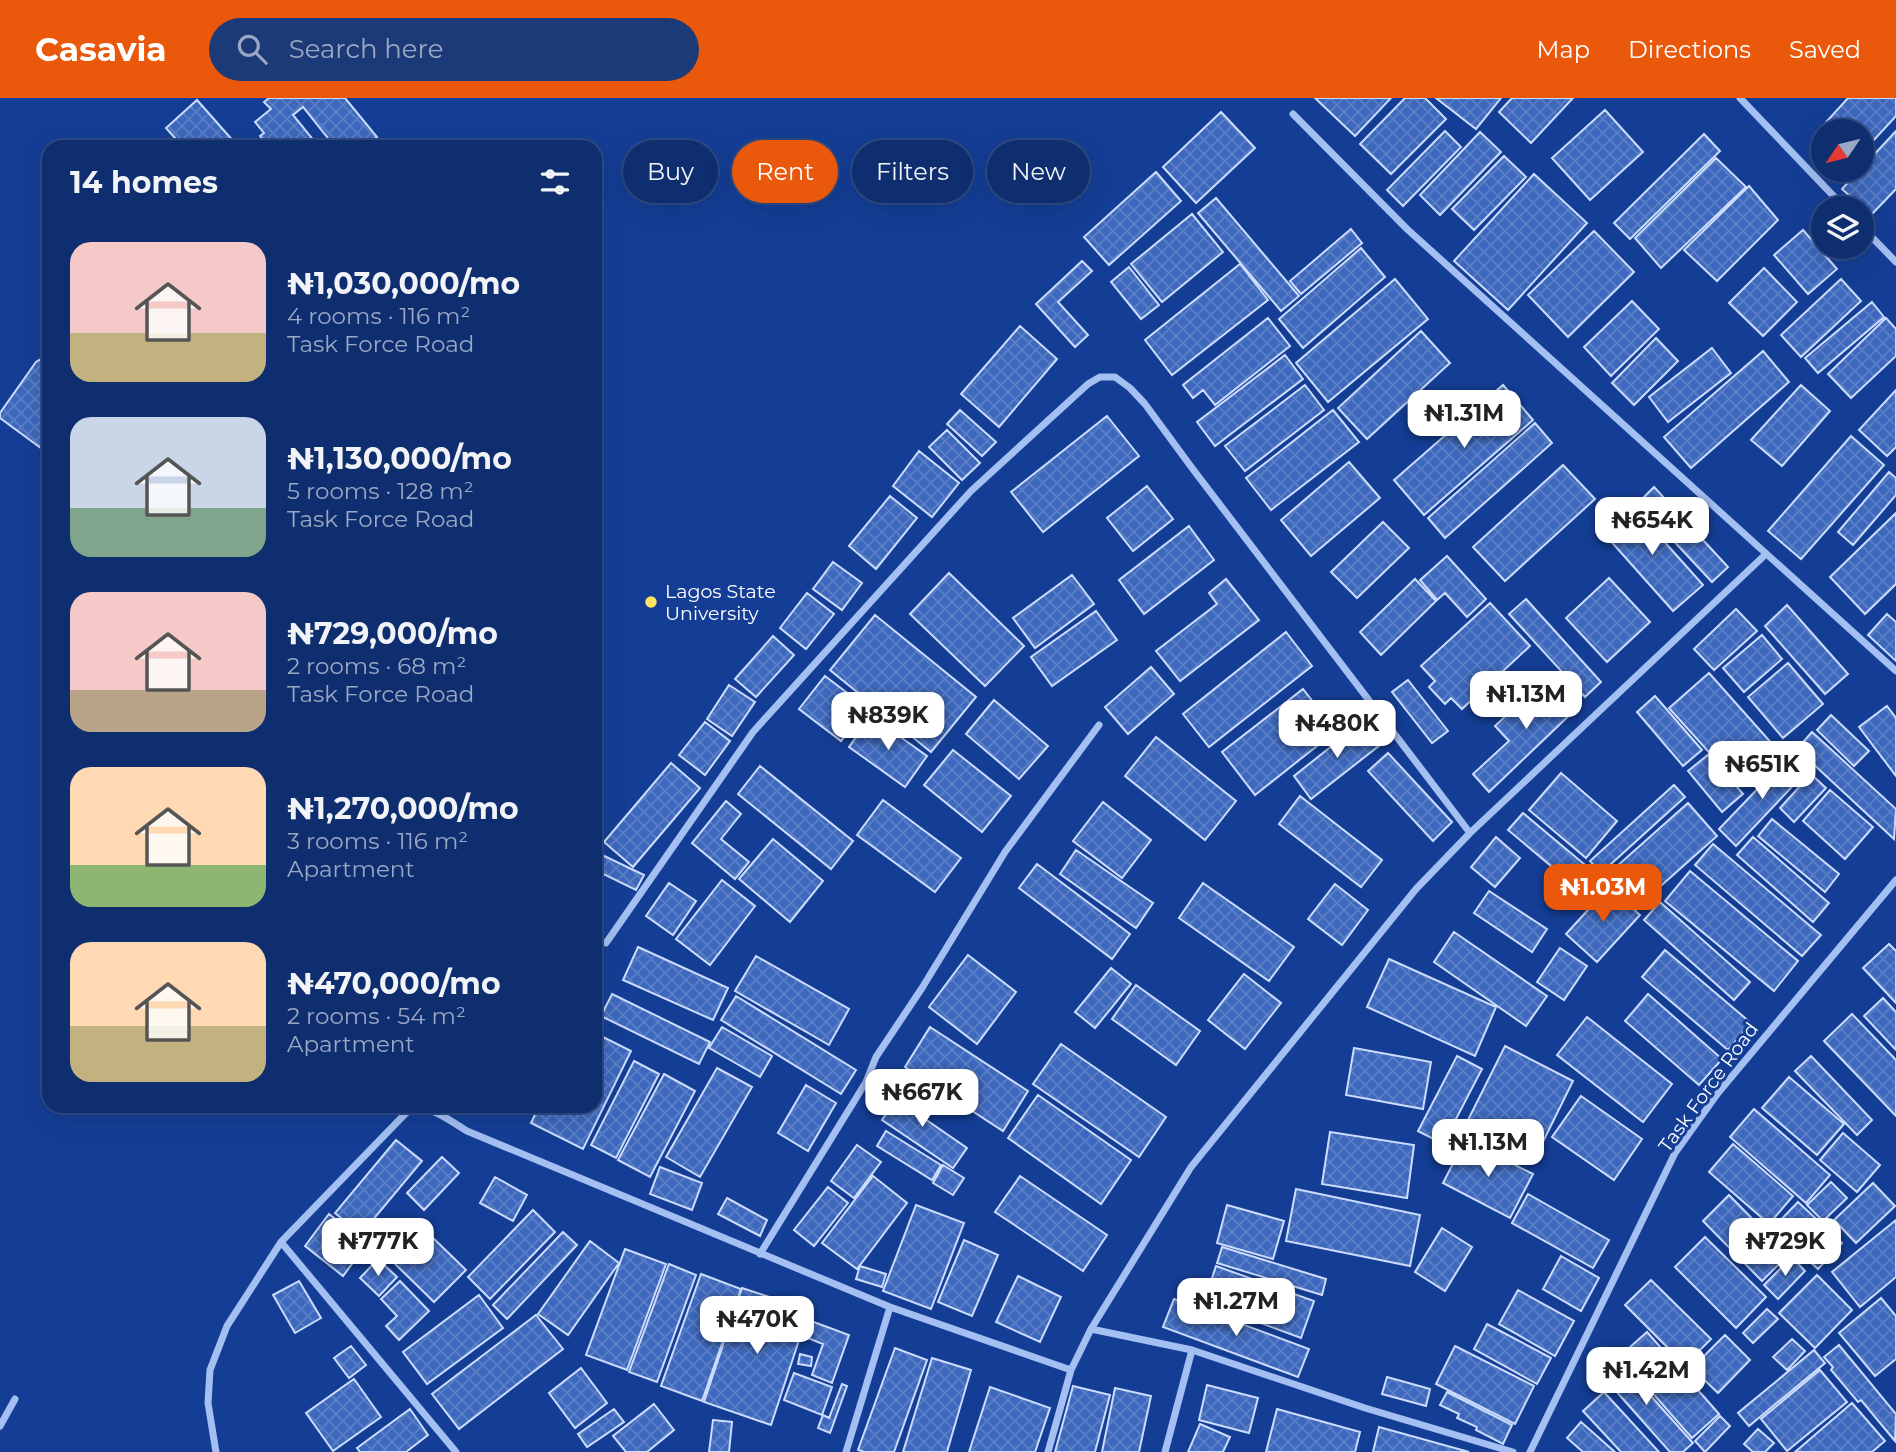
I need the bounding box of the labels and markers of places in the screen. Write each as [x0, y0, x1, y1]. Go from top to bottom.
pin: ₦1.31M [1407, 390, 1521, 450]
pin: ₦654K [1603, 498, 1701, 557]
place label: Lagos State University [665, 580, 776, 625]
marker: Lagos State University [643, 594, 659, 610]
pin: ₦1.13M [1469, 672, 1583, 731]
pin: ₦839K [839, 692, 937, 752]
pin: ₦480K [1288, 700, 1386, 760]
pin: ₦651K [1713, 742, 1811, 801]
pin: ₦1.03M [1546, 864, 1660, 924]
pin: ₦667K [873, 1070, 971, 1129]
pin: ₦1.13M [1431, 1119, 1545, 1179]
pin: ₦777K [329, 1218, 427, 1278]
pin: ₦729K [1736, 1218, 1834, 1278]
pin: ₦1.27M [1179, 1278, 1293, 1338]
pin: ₦470K [708, 1296, 806, 1356]
pin: ₦1.42M [1589, 1348, 1703, 1407]

